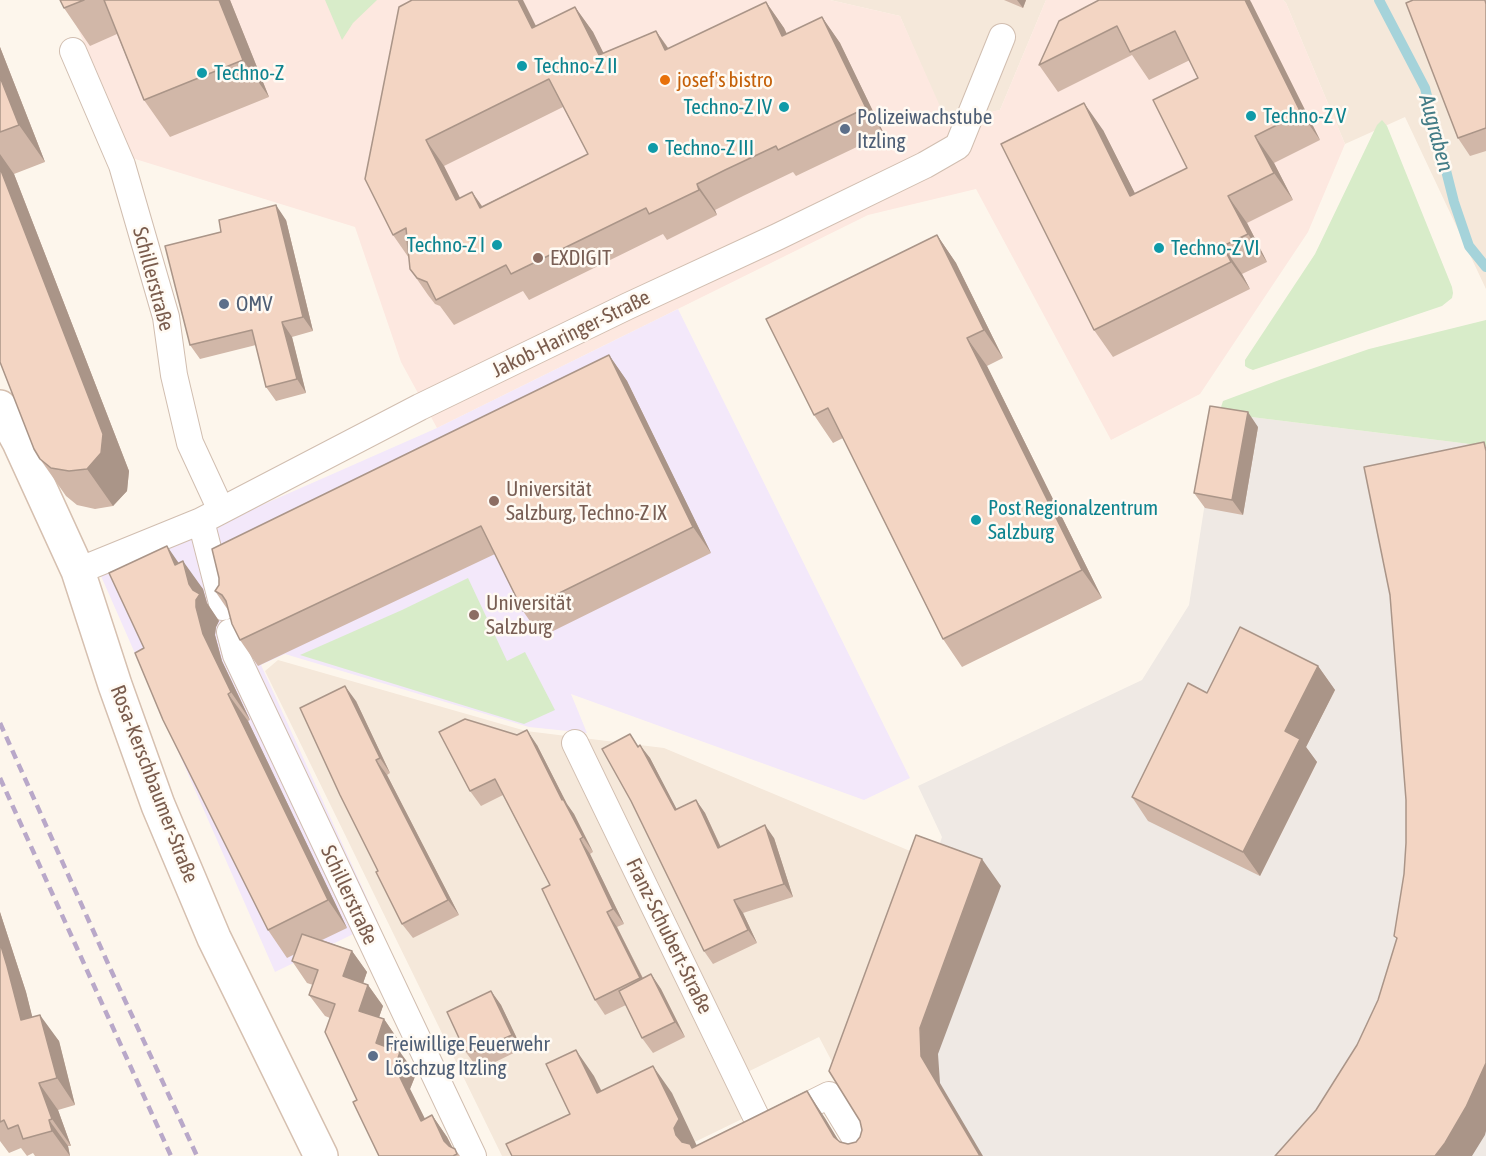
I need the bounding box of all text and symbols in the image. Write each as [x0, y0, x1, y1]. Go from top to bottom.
place label: Techno-Z II [534, 53, 618, 79]
marker: Techno-Z II [515, 59, 529, 73]
place label: Techno-Z [214, 60, 284, 86]
marker: Techno-Z [195, 66, 209, 80]
place label: josef's bistro [677, 67, 773, 93]
marker: josef's bistro [658, 73, 672, 87]
water label: Augraben [1413, 91, 1459, 175]
place label: Techno-Z IV [683, 94, 772, 120]
marker: Techno-Z IV [777, 100, 791, 114]
place label: Techno-Z V [1263, 103, 1346, 129]
place label: Polizeiwachstube Itzling [857, 104, 992, 154]
marker: Techno-Z V [1244, 109, 1258, 123]
marker: Polizeiwachstube Itzling [838, 122, 852, 136]
place label: Techno-Z III [665, 135, 754, 161]
marker: Techno-Z III [646, 141, 660, 155]
street label: Schillerstraße [127, 224, 179, 334]
place label: Techno-Z I [407, 232, 485, 258]
place label: Techno-Z VI [1171, 235, 1260, 261]
marker: Techno-Z I [490, 238, 504, 252]
marker: Techno-Z VI [1152, 241, 1166, 255]
place label: EXDIGIT [550, 245, 611, 271]
marker: EXDIGIT [531, 251, 545, 265]
street label: Jakob-Haringer-Straße [488, 285, 654, 383]
place label: OMV [236, 291, 273, 317]
marker: OMV [217, 297, 231, 311]
place label: Universität Salzburg, Techno-Z IX [506, 476, 667, 526]
marker: Universität Salzburg, Techno-Z IX [487, 494, 501, 508]
place label: Post Regionalzentrum Salzburg [988, 495, 1158, 545]
marker: Post Regionalzentrum Salzburg [969, 513, 983, 527]
place label: Universität Salzburg [486, 590, 572, 640]
marker: Universität Salzburg [467, 608, 481, 622]
street label: Rosa-Kerschbaumer-Straße [105, 682, 203, 886]
street label: Schillerstraße [315, 841, 383, 949]
street label: Franz-Schubert-Straße [620, 854, 718, 1018]
place label: Freiwillige Feuerwehr Löschzug Itzling [385, 1031, 550, 1081]
marker: Freiwillige Feuerwehr Löschzug Itzling [366, 1049, 380, 1063]

